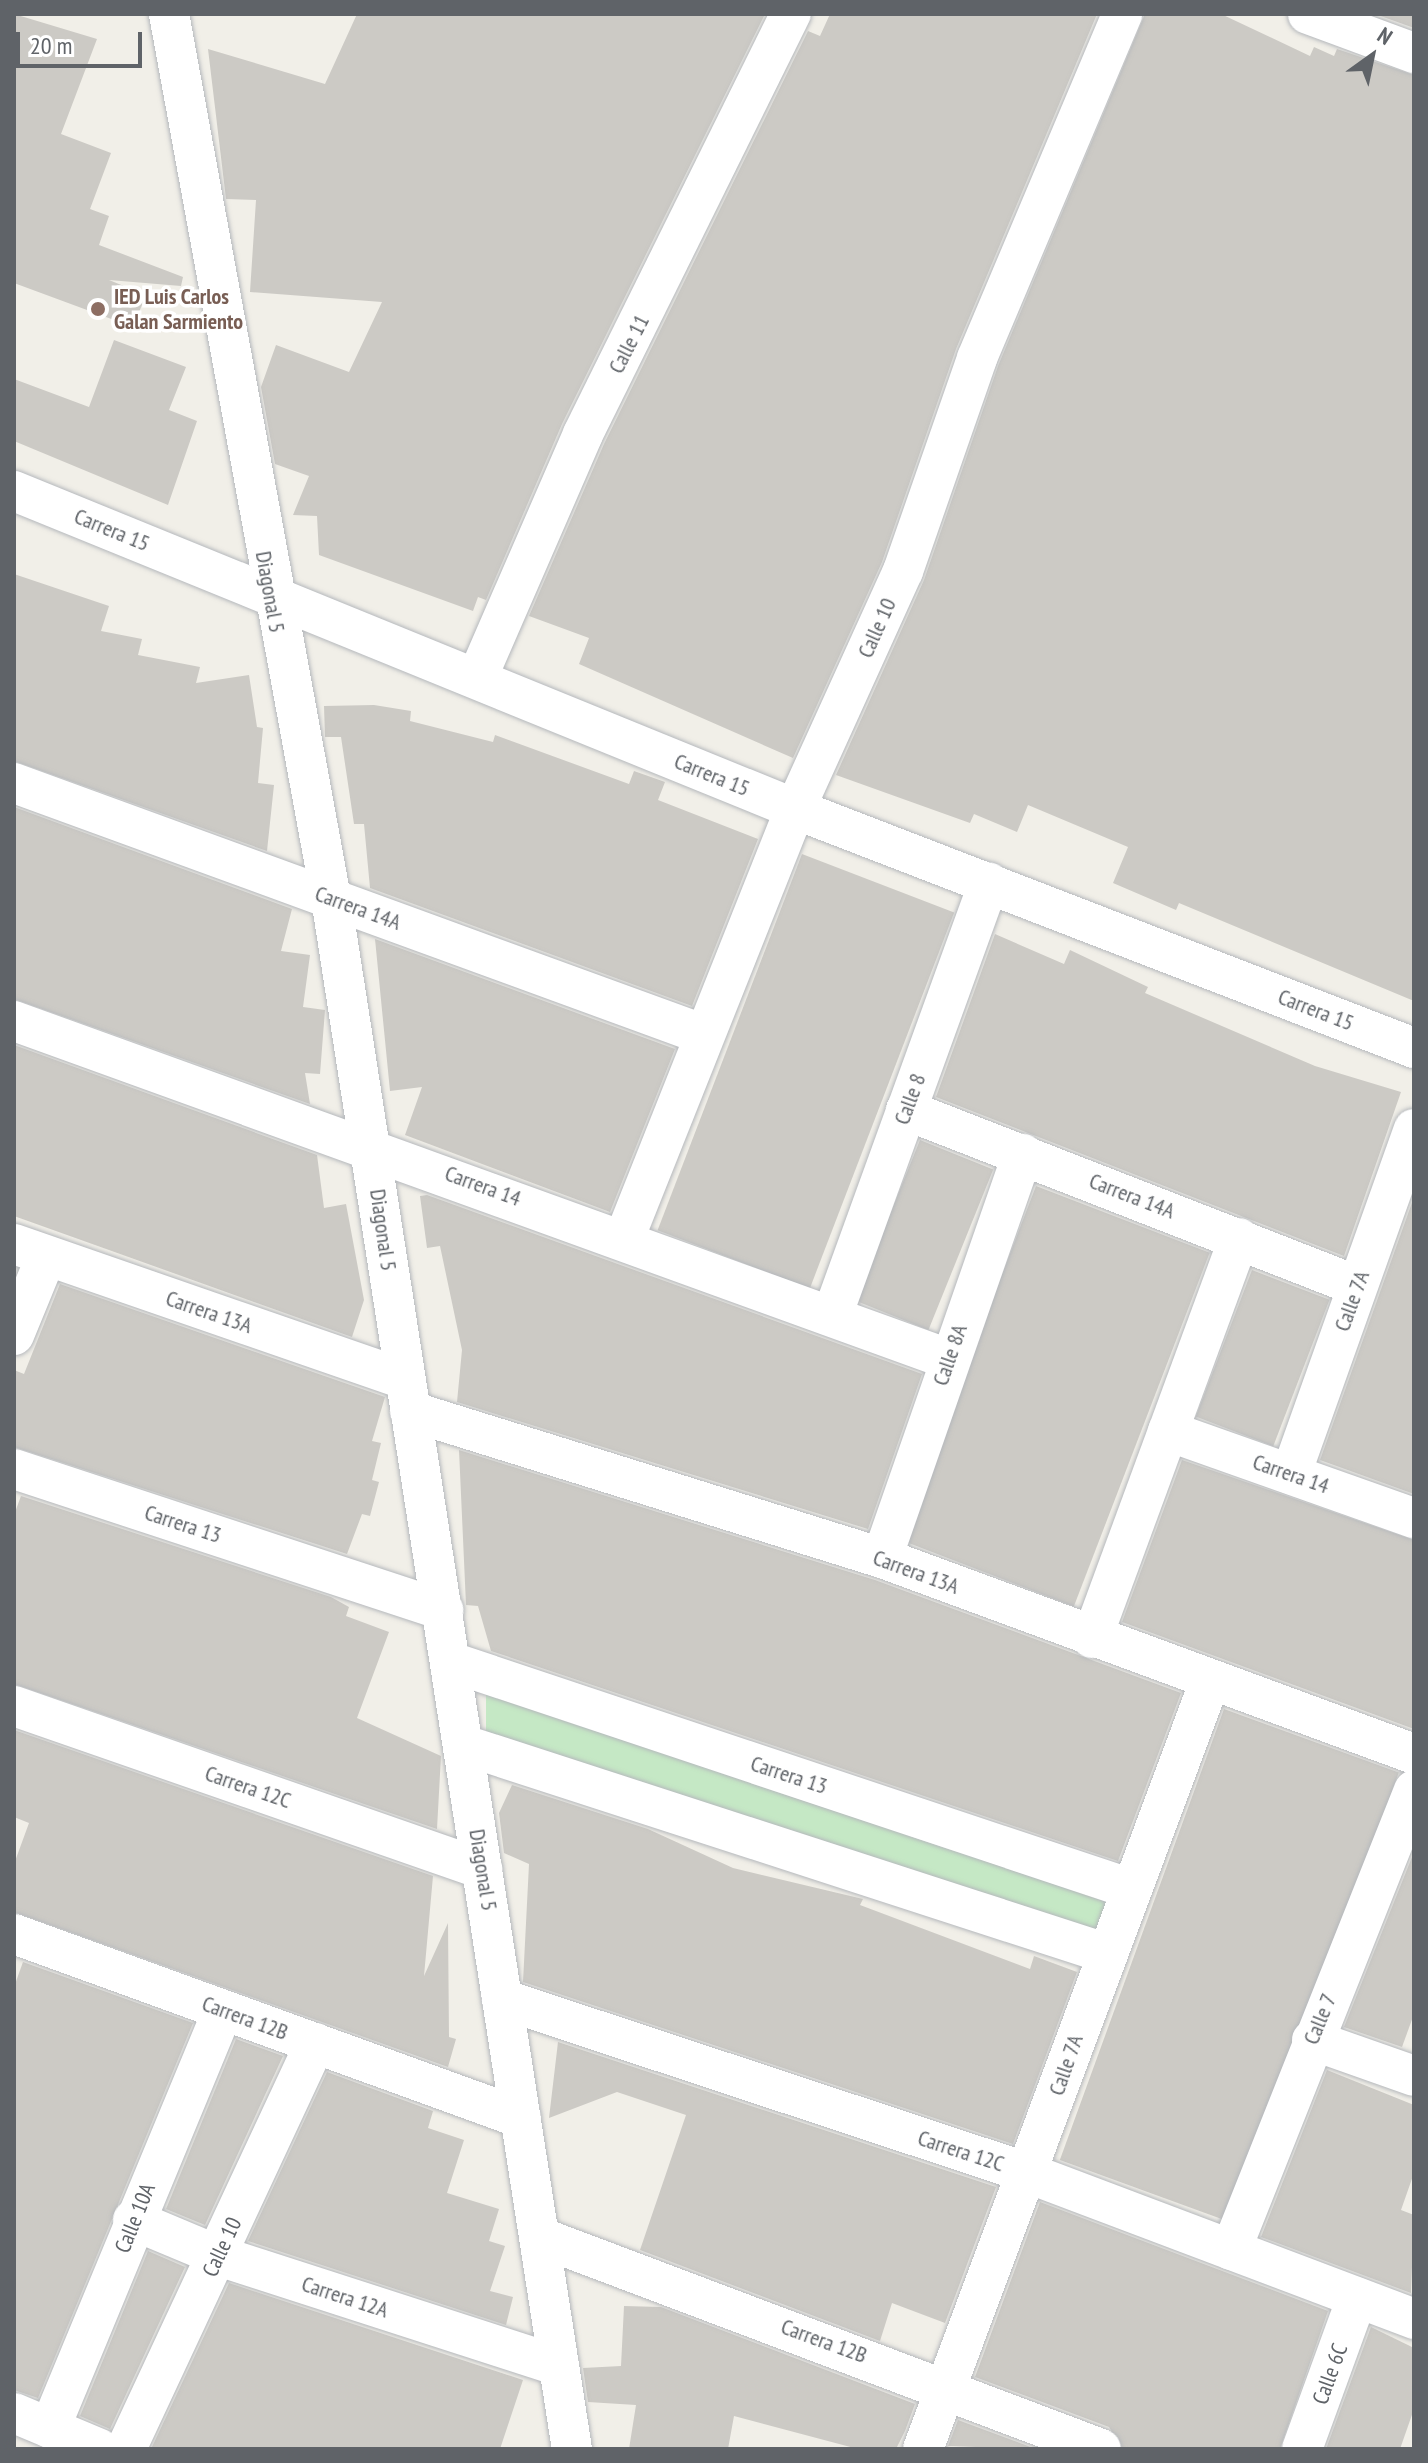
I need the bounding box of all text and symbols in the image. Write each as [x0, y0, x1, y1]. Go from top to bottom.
scale bar [20, 16, 146, 66]
north arrow [1332, 16, 1412, 96]
text: N [1372, 21, 1398, 51]
text: 20 m [30, 30, 72, 61]
place label: IED Luis Carlos Galan Sarmiento [114, 283, 243, 334]
marker: IED Luis Carlos Galan Sarmiento [89, 300, 107, 318]
street label: Calle 11 [603, 310, 655, 378]
street label: Carrera 15 [70, 503, 154, 557]
street label: Diagonal 5 [250, 549, 290, 635]
street label: Calle 10 [852, 594, 902, 662]
street label: Carrera 15 [670, 748, 754, 802]
street label: Carrera 14A [311, 880, 405, 936]
street label: Carrera 15 [1274, 984, 1358, 1036]
street label: Calle 8 [889, 1070, 931, 1128]
street label: Carrera 14 [441, 1160, 525, 1212]
street label: Carrera 14A [1086, 1168, 1178, 1224]
street label: Diagonal 5 [364, 1187, 402, 1273]
street label: Calle 7A [1329, 1267, 1375, 1335]
street label: Carrera 13A [162, 1285, 256, 1339]
street label: Calle 8A [927, 1321, 973, 1389]
street label: Carrera 14 [1249, 1449, 1333, 1499]
street label: Carrera 13 [141, 1499, 225, 1549]
street label: Carrera 13A [869, 1544, 963, 1600]
street label: Carrera 13 [747, 1750, 831, 1800]
street label: Carrera 12C [202, 1760, 294, 1814]
street label: Diagonal 5 [464, 1827, 502, 1913]
street label: Carrera 12B [198, 1990, 292, 2046]
street label: Calle 7 [1298, 1990, 1342, 2048]
street label: Calle 7A [1043, 2031, 1089, 2099]
street label: Carrera 12C [915, 2125, 1007, 2177]
street label: Calle 10A [109, 2179, 161, 2257]
street label: Calle 10 [197, 2213, 247, 2281]
street label: Carrera 12A [298, 2271, 392, 2323]
street label: Carrera 12B [777, 2313, 871, 2369]
street label: Calle 6C [1307, 2340, 1353, 2408]

